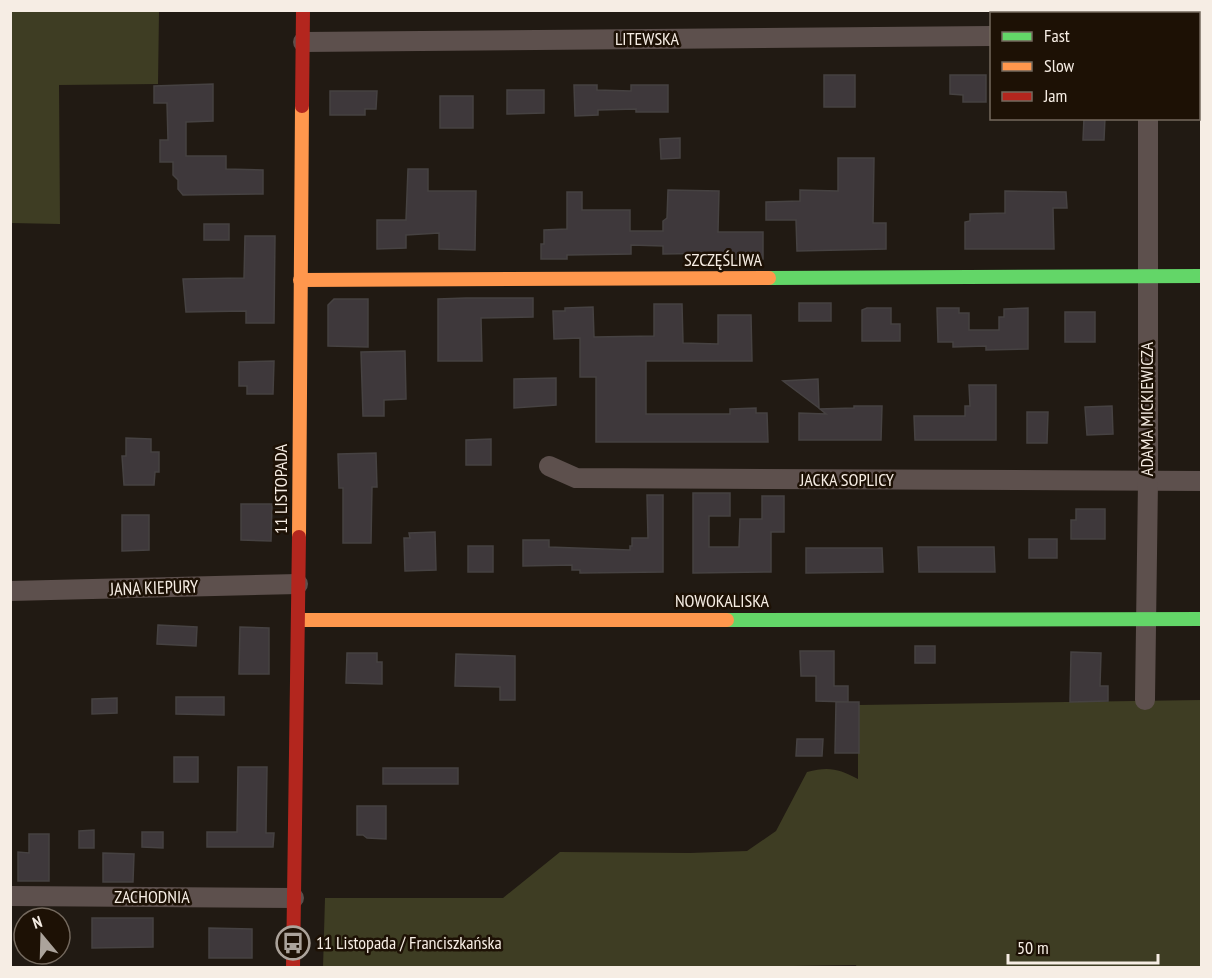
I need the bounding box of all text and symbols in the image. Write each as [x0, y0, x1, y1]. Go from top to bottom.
legend [990, 12, 1200, 120]
text: Fast [1044, 24, 1070, 47]
street label: LITEWSKA [615, 27, 680, 50]
text: Slow [1044, 54, 1075, 77]
text: Jam [1043, 84, 1067, 107]
street label: SZCZĘŚLIWA [684, 248, 763, 271]
street label: ADAMA MICKIEWICZA [1135, 341, 1158, 476]
street label: 11 LISTOPADA [269, 444, 292, 534]
street label: JACKA SOPLICY [799, 468, 895, 491]
street label: JANA KIEPURY [108, 574, 199, 601]
street label: NOWOKALISKA [675, 589, 770, 612]
street label: ZACHODNIA [114, 885, 190, 908]
north arrow [12, 906, 72, 966]
text: N [30, 911, 44, 933]
bus stop icon: 11 Listopada / Franciszkańska [275, 925, 311, 961]
scale bar [1008, 927, 1158, 965]
place label: 11 Listopada / Franciszkańska [316, 931, 502, 954]
text: 50 m [1017, 936, 1049, 959]

